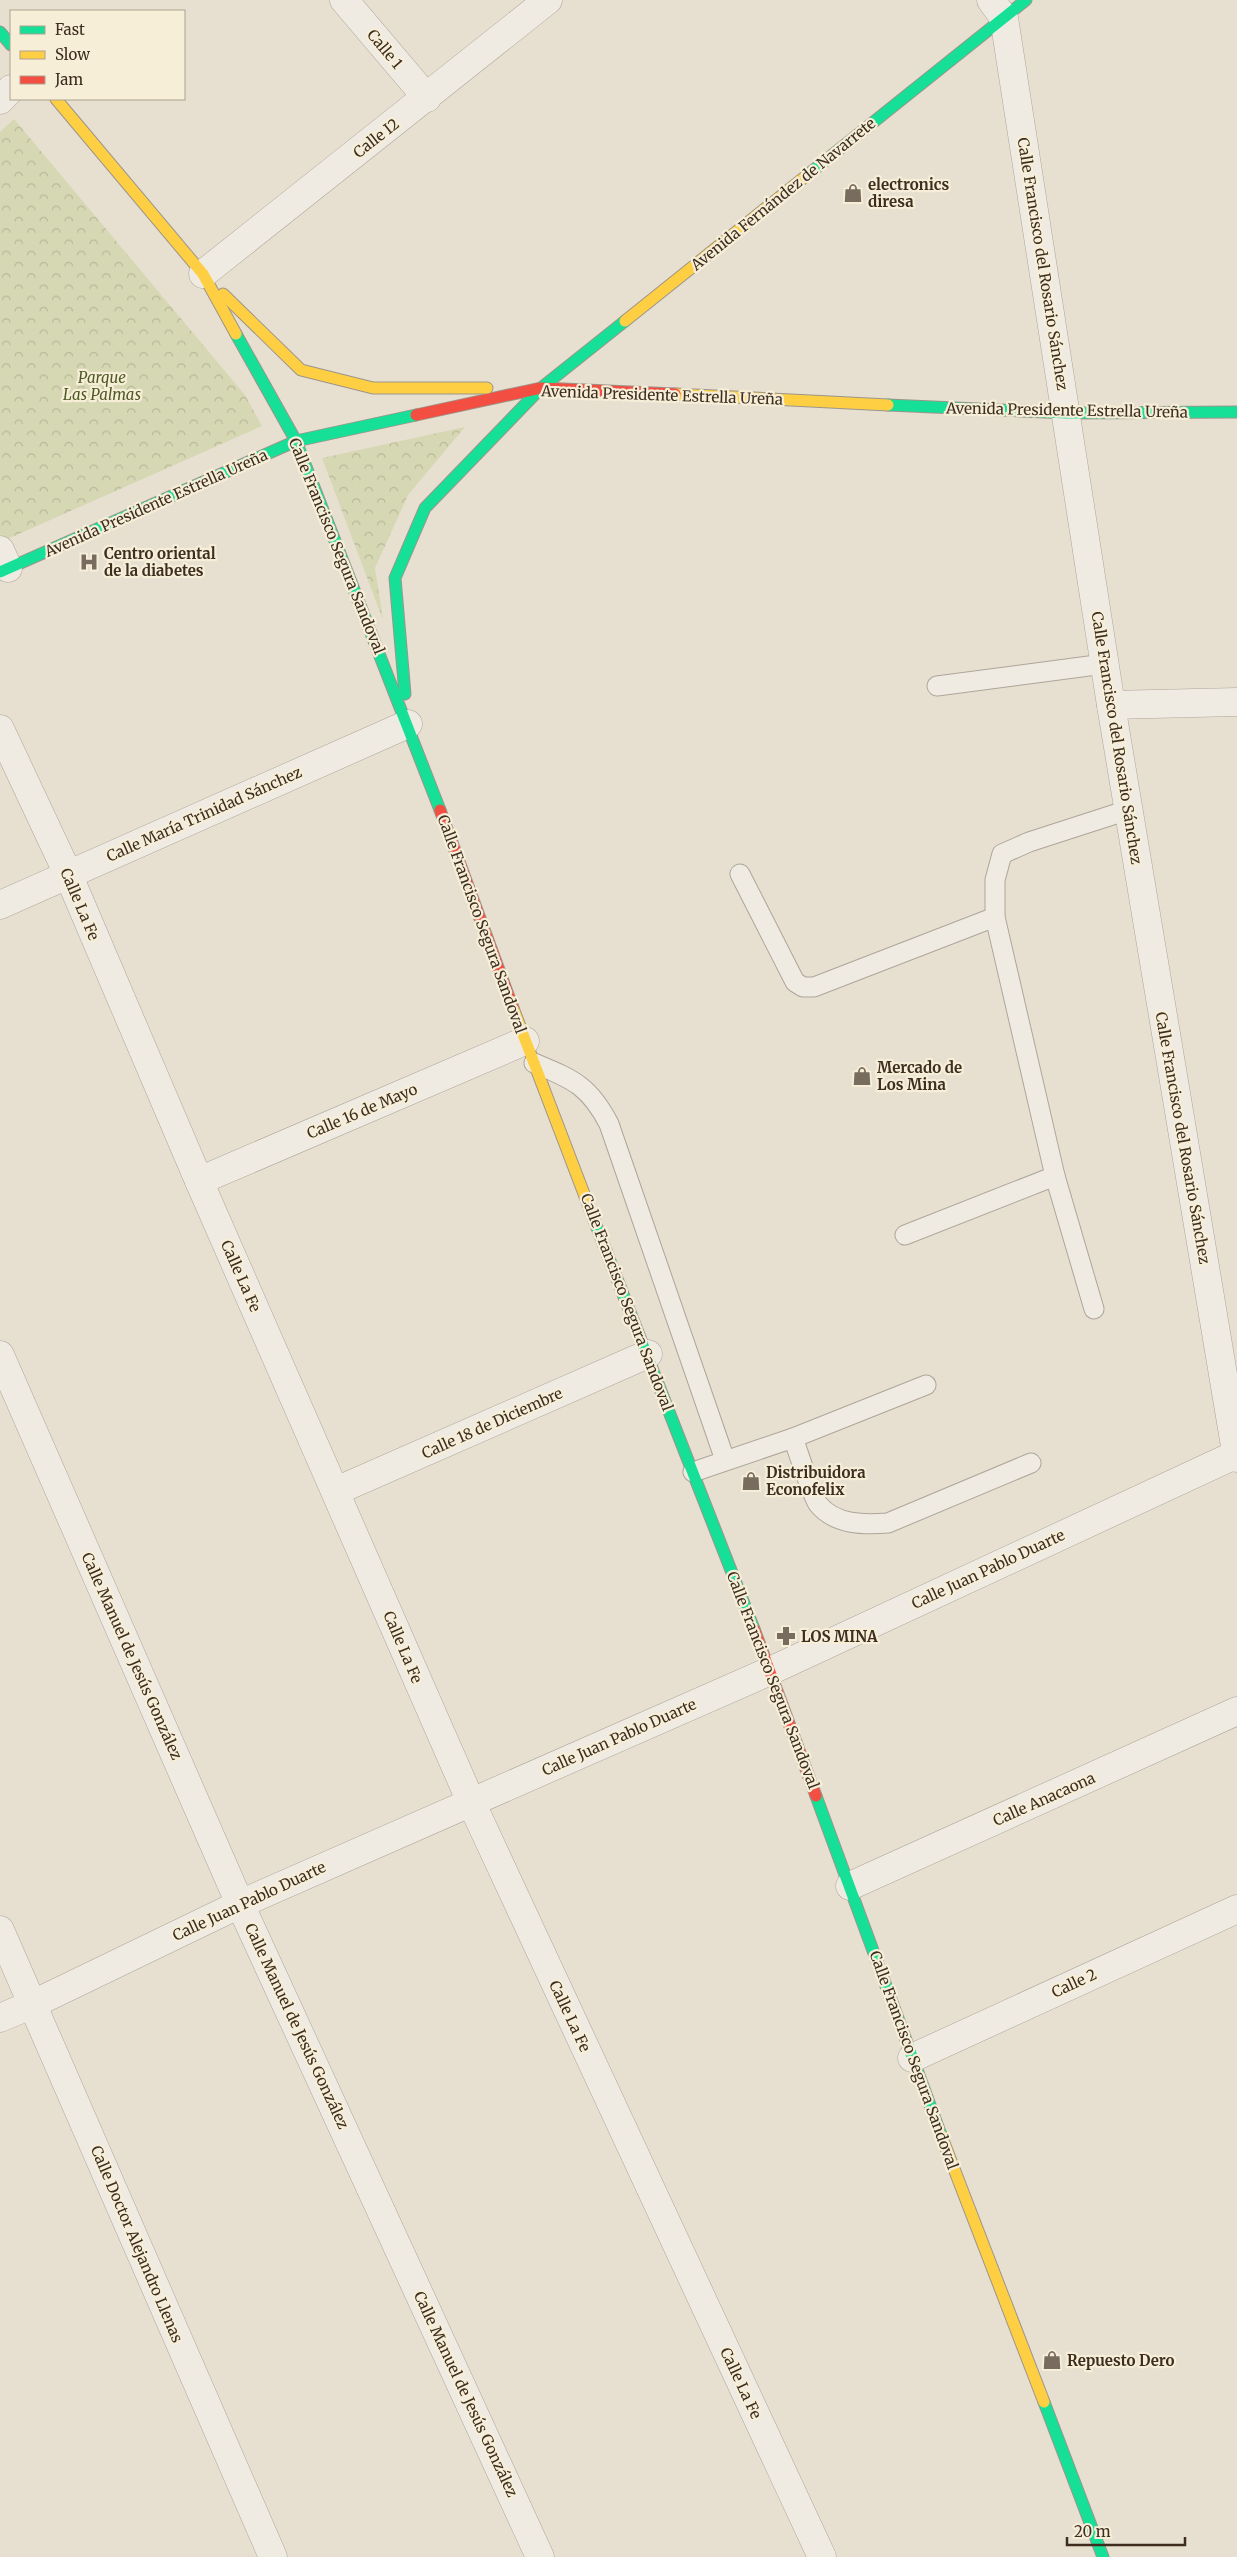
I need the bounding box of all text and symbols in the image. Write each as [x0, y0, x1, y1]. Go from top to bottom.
legend [10, 10, 185, 100]
text: Fast [55, 20, 85, 39]
street label: Calle 1 [363, 25, 407, 73]
text: Slow [55, 45, 90, 64]
text: Jam [54, 70, 83, 89]
street label: Calle I2 [349, 114, 403, 162]
street label: Avenida Fernández de Navarrete [686, 114, 879, 275]
street label: Calle Francisco del Rosario Sánchez [1014, 136, 1072, 392]
place label: electronics diresa [868, 175, 950, 211]
shop icon: electronics diresa [842, 182, 864, 204]
park label: Parque Las Palmas [63, 368, 141, 404]
street label: Avenida Presidente Estrella Ureña [540, 381, 783, 409]
street label: Avenida Presidente Estrella Ureña [945, 398, 1188, 422]
street label: Calle Francisco Segura Sandoval [285, 435, 389, 657]
street label: Avenida Presidente Estrella Ureña [41, 445, 270, 561]
place label: Centro oriental de la diabetes [104, 544, 216, 580]
hospital icon: Centro oriental de la diabetes [78, 551, 100, 573]
street label: Calle Francisco del Rosario Sánchez [1088, 610, 1146, 866]
street label: Calle María Trinidad Sánchez [103, 762, 305, 866]
street label: Calle Francisco Segura Sandoval [434, 812, 531, 1036]
street label: Calle La Fe [56, 865, 104, 943]
street label: Calle Francisco del Rosario Sánchez [1151, 1010, 1215, 1266]
place label: Mercado de Los Mina [877, 1058, 962, 1094]
shop icon: Mercado de Los Mina [851, 1065, 873, 1087]
street label: Calle 16 de Mayo [304, 1079, 420, 1143]
street label: Calle Francisco Segura Sandoval [577, 1191, 677, 1414]
street label: Calle La Fe [217, 1237, 265, 1315]
street label: Calle 18 de Diciembre [419, 1383, 566, 1463]
place label: Distribuidora Econofelix [766, 1463, 866, 1499]
shop icon: Distribuidora Econofelix [740, 1470, 762, 1492]
street label: Calle Juan Pablo Duarte [908, 1525, 1068, 1613]
street label: Calle Manuel de Jesús González [78, 1549, 186, 1763]
street label: Calle Francisco Segura Sandoval [723, 1569, 823, 1792]
street label: Calle La Fe [379, 1608, 427, 1686]
pharmacy icon: LOS MINA [775, 1625, 797, 1647]
place label: LOS MINA [801, 1627, 878, 1646]
street label: Calle Juan Pablo Duarte [539, 1694, 699, 1780]
street label: Calle Anacaona [990, 1768, 1098, 1830]
street label: Calle Juan Pablo Duarte [169, 1857, 329, 1945]
street label: Calle Manuel de Jesús González [241, 1920, 353, 2132]
street label: Calle Francisco Segura Sandoval [866, 1948, 963, 2172]
street label: Calle 2 [1048, 1964, 1100, 2002]
street label: Calle La Fe [545, 1977, 595, 2055]
street label: Calle Doctor Alejandro Llenas [87, 2143, 187, 2345]
street label: Calle Manuel de Jesús González [410, 2288, 522, 2500]
street label: Calle La Fe [716, 2344, 766, 2422]
shop icon: Repuesto Dero [1041, 2349, 1063, 2371]
place label: Repuesto Dero [1067, 2351, 1174, 2370]
scale bar [1067, 2514, 1184, 2546]
text: 20 m [1074, 2522, 1111, 2541]

